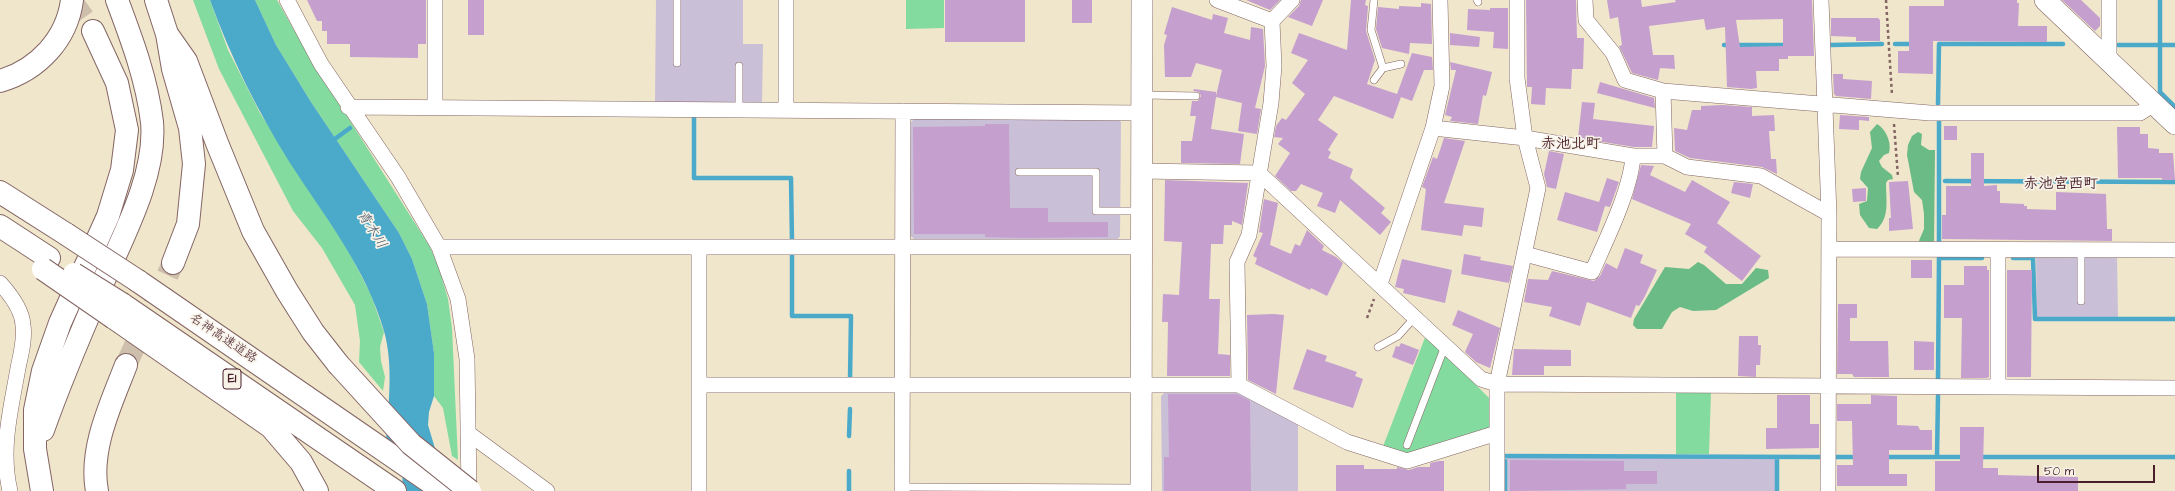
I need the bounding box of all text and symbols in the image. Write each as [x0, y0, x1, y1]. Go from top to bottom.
district label: 赤池北町 [1541, 136, 1601, 154]
district label: 赤池宮西町 [2024, 176, 2098, 194]
water label: 青木川 [353, 208, 389, 252]
street label: 名神高速道路 [186, 311, 260, 367]
road number: E1 [223, 369, 241, 389]
scale bar [2039, 457, 2157, 483]
text: 50 m [2044, 463, 2074, 480]

